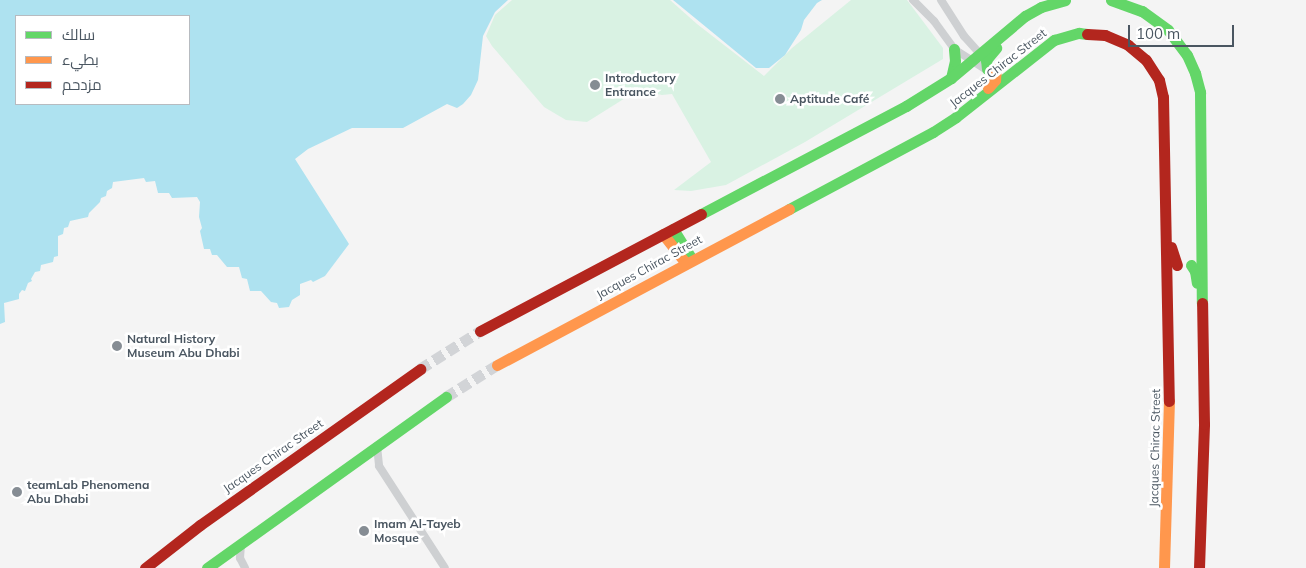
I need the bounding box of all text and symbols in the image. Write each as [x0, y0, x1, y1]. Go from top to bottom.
legend [15, 15, 190, 105]
scale bar [1131, 15, 1237, 47]
text: 100 m [1136, 24, 1180, 43]
text: سالك [62, 25, 95, 44]
street label: Jacques Chirac Street [947, 26, 1049, 110]
text: بطيء [62, 50, 99, 69]
place label: Introductory Entrance [605, 71, 676, 99]
text: مزدحم [62, 75, 102, 94]
marker: Introductory Entrance [589, 79, 601, 91]
place label: Aptitude Café [790, 92, 869, 106]
marker: Aptitude Café [774, 93, 786, 105]
street label: Jacques Chirac Street [594, 232, 704, 302]
place label: Natural History Museum Abu Dhabi [127, 332, 240, 360]
marker: Natural History Museum Abu Dhabi [111, 340, 123, 352]
street label: Jacques Chirac Street [1147, 389, 1163, 507]
street label: Jacques Chirac Street [220, 416, 326, 496]
place label: teamLab Phenomena Abu Dhabi [27, 478, 149, 506]
marker: teamLab Phenomena Abu Dhabi [11, 486, 23, 498]
place label: Imam Al-Tayeb Mosque [374, 517, 461, 545]
marker: Imam Al-Tayeb Mosque [358, 525, 370, 537]

